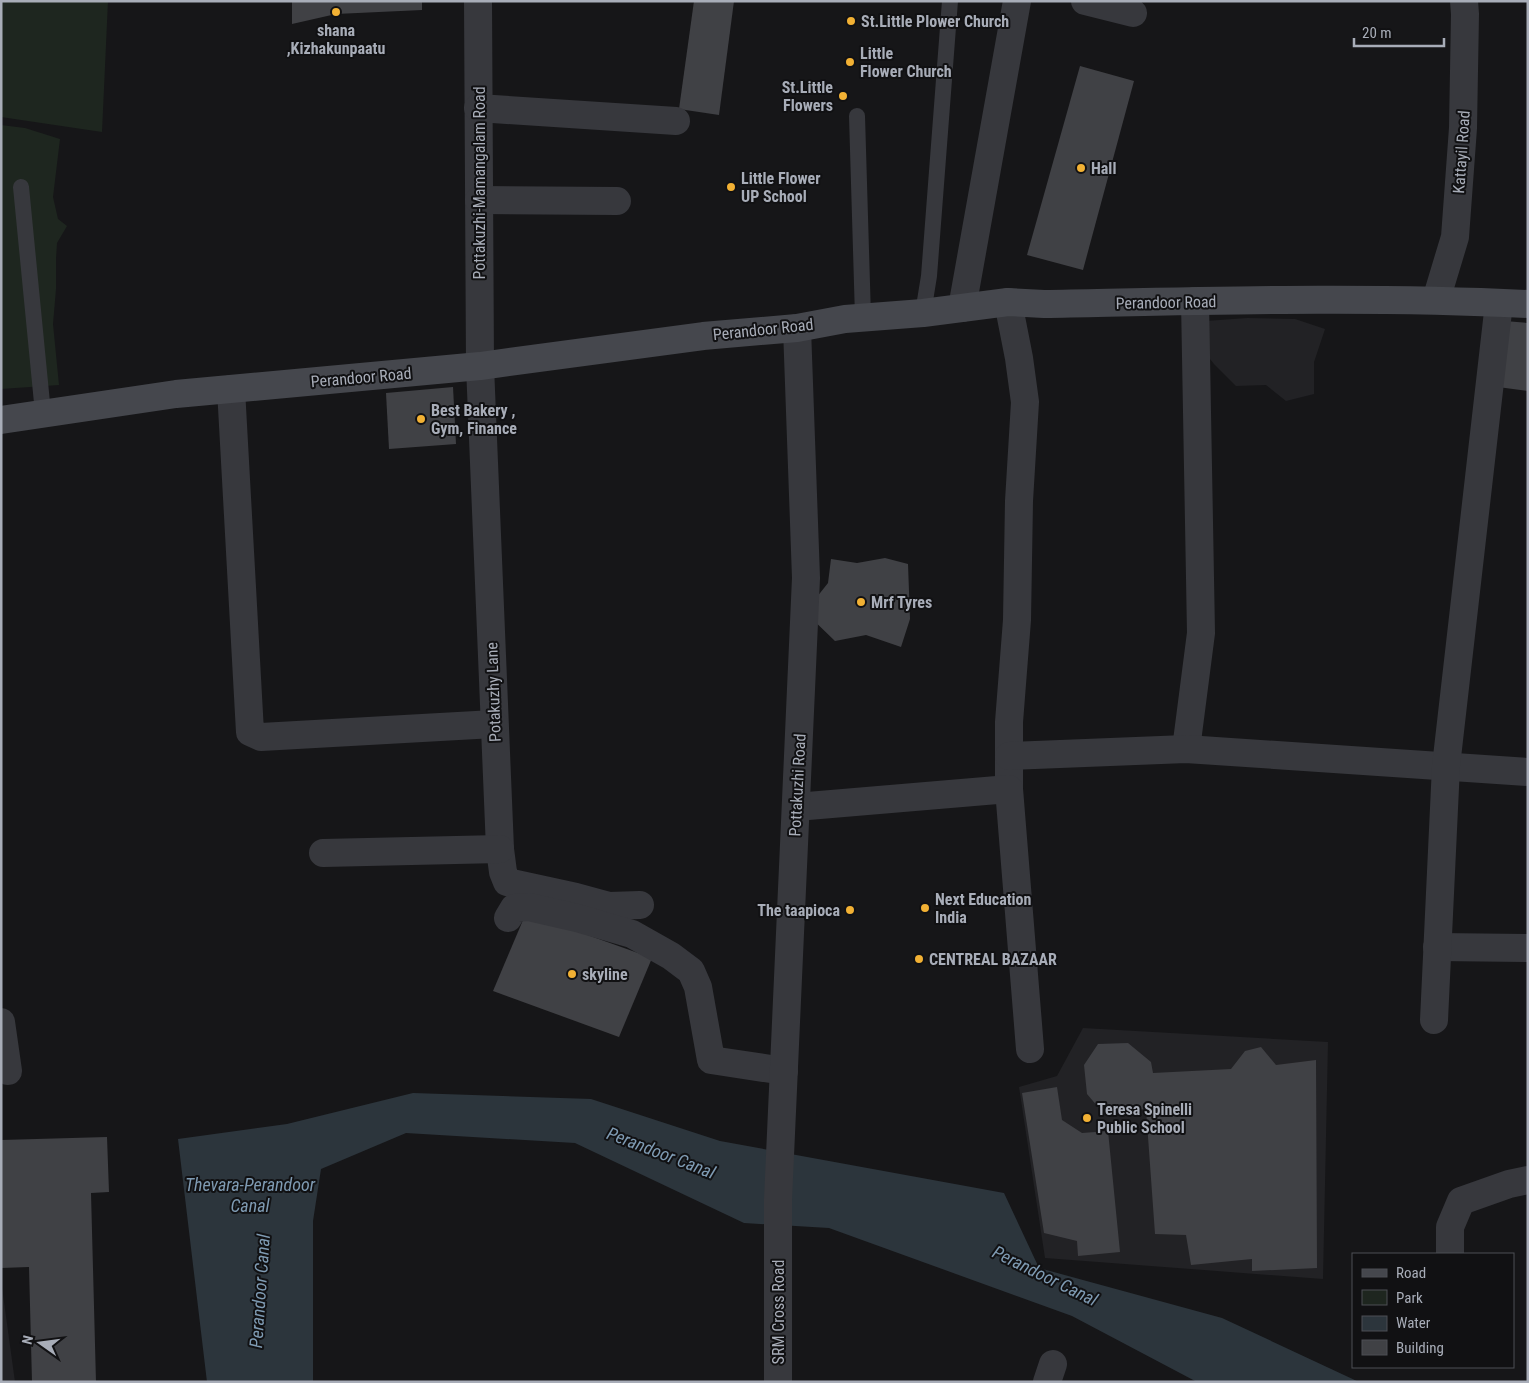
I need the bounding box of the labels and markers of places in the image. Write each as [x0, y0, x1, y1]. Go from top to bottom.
marker: shana ,Kizhakunpaatu [330, 6, 342, 18]
place label: St.Little Plower Church [861, 12, 1009, 31]
marker: St.Little Plower Church [845, 15, 857, 27]
place label: shana ,Kizhakunpaatu [287, 21, 385, 58]
place label: Little Flower Church [860, 44, 952, 81]
marker: Little Flower Church [844, 56, 856, 68]
place label: St.Little Flowers [782, 78, 833, 115]
marker: St.Little Flowers [837, 90, 849, 102]
place label: Hall [1091, 159, 1116, 178]
marker: Hall [1075, 162, 1087, 174]
place label: Little Flower UP School [741, 169, 821, 206]
marker: Little Flower UP School [725, 181, 737, 193]
place label: Best Bakery , Gym, Finance [431, 401, 517, 438]
marker: Best Bakery , Gym, Finance [415, 413, 427, 425]
place label: Mrf Tyres [871, 593, 932, 612]
marker: Mrf Tyres [855, 596, 867, 608]
place label: Next Education India [935, 890, 1032, 927]
place label: The taapioca [757, 901, 840, 920]
marker: Next Education India [919, 902, 931, 914]
marker: The taapioca [844, 904, 856, 916]
place label: CENTREAL BAZAAR [929, 950, 1057, 969]
marker: CENTREAL BAZAAR [913, 953, 925, 965]
place label: skyline [582, 965, 628, 984]
marker: skyline [566, 968, 578, 980]
place label: Teresa Spinelli Public School [1097, 1100, 1192, 1137]
marker: Teresa Spinelli Public School [1081, 1112, 1093, 1124]

